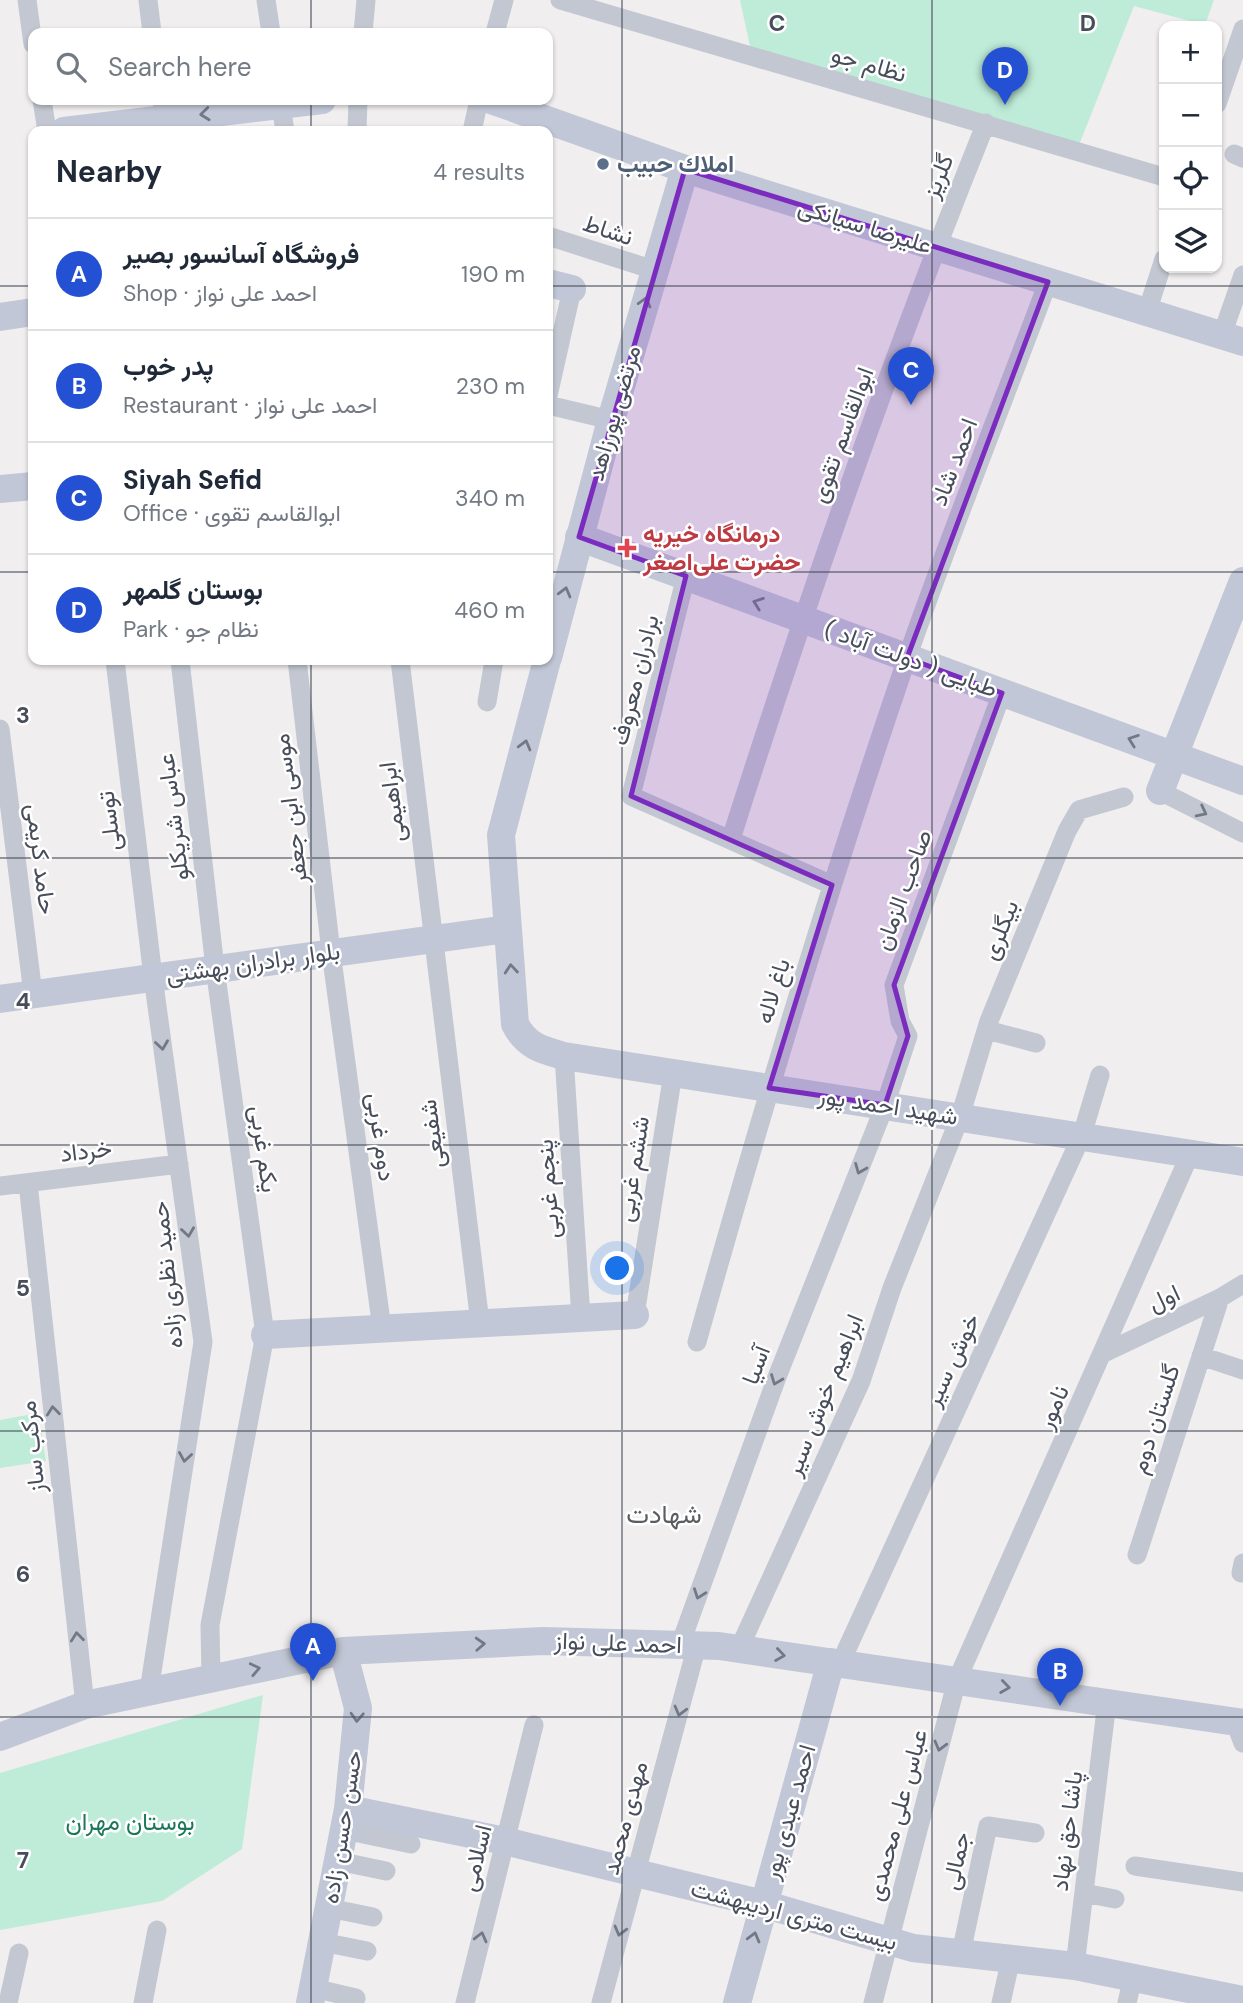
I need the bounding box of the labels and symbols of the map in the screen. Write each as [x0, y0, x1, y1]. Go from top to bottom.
text: C [769, 8, 785, 38]
text: D [1080, 8, 1096, 38]
street label: نظام جو [828, 38, 910, 90]
pin: D [982, 47, 1028, 105]
one-way arrow [199, 106, 211, 121]
place label: املاك حبيب [617, 148, 734, 179]
street label: گلریز [914, 149, 960, 203]
marker: املاك حبيب [595, 156, 611, 172]
street label: علیرضا سیانکی [794, 190, 936, 261]
street label: نشاط [579, 207, 637, 252]
one-way arrow [637, 296, 651, 308]
street label: مرتضی پورزاهد [579, 342, 649, 484]
pin: C [888, 347, 934, 405]
street label: ابوالقاسم تقوی [803, 363, 881, 507]
street label: احمد شاد [923, 414, 984, 510]
place label: درمانگاه خیریه حضرت علی‌اصغر [642, 518, 801, 577]
marker: درمانگاه خیریه حضرت علی‌اصغر [617, 538, 637, 558]
one-way arrow [557, 586, 571, 598]
one-way arrow [753, 597, 765, 611]
street label: برادران معروف [603, 611, 666, 748]
street label: طبایی ( دولت آباد ) [820, 613, 1002, 704]
text: 3 [16, 700, 30, 730]
street label: موسی ابن جعفر [265, 732, 314, 887]
one-way arrow [1128, 734, 1140, 748]
one-way arrow [517, 739, 531, 751]
street label: عباس شریکلو [149, 752, 196, 883]
street label: ابراهیمی [371, 760, 412, 844]
street label: توسلی [89, 789, 128, 853]
street label: حامد کریمی [19, 802, 64, 916]
one-way arrow [1194, 804, 1207, 817]
street label: صاحب الزمان [866, 825, 939, 954]
street label: بیگلری [974, 895, 1025, 964]
street label: بلوار برادران بهشتی [164, 935, 342, 990]
street label: باغ لاله [748, 955, 798, 1027]
one-way arrow [504, 963, 519, 974]
text: 4 [16, 986, 31, 1016]
one-way arrow [154, 1039, 169, 1051]
street label: شهید احمد پور [815, 1079, 960, 1133]
street label: دوم غربی [359, 1091, 403, 1183]
street label: شفیعی [412, 1098, 451, 1170]
street label: یکم غربی [242, 1103, 286, 1195]
street label: ششم غربی [609, 1114, 657, 1224]
street label: خرداد [58, 1132, 114, 1169]
street label: پنجم غربی [529, 1138, 567, 1240]
one-way arrow [854, 1162, 868, 1174]
street label: حمید نظری زاده [143, 1200, 190, 1350]
one-way arrow [180, 1226, 195, 1237]
your location [600, 1251, 634, 1285]
text: 5 [16, 1273, 30, 1303]
street label: اول [1143, 1277, 1185, 1318]
street label: خوش سیر [916, 1308, 987, 1412]
street label: ابراهیم خوش سیر [777, 1309, 871, 1482]
street label: آسیا [734, 1339, 778, 1389]
street label: گلستان دوم [1122, 1360, 1188, 1478]
one-way arrow [770, 1374, 784, 1386]
street label: نامور [1029, 1380, 1076, 1434]
street label: مرکب ساز [11, 1399, 52, 1496]
one-way arrow [45, 1405, 60, 1417]
one-way arrow [178, 1451, 193, 1463]
district label: شهادت [626, 1497, 702, 1531]
text: 6 [16, 1559, 30, 1589]
one-way arrow [693, 1588, 707, 1600]
pin: A [290, 1623, 336, 1681]
street label: احمد علی نواز [553, 1625, 682, 1660]
one-way arrow [70, 1631, 85, 1643]
one-way arrow [475, 1636, 486, 1651]
one-way arrow [774, 1647, 786, 1662]
pin: B [1037, 1648, 1083, 1706]
one-way arrow [249, 1662, 261, 1677]
one-way arrow [1000, 1679, 1011, 1694]
one-way arrow [673, 1705, 688, 1717]
one-way arrow [349, 1712, 364, 1723]
street label: عباس علی محمدی [859, 1726, 934, 1904]
one-way arrow [934, 1740, 948, 1752]
street label: احمد عبدی پور [754, 1741, 824, 1884]
street label: حسن حسن زاده [314, 1748, 369, 1906]
street label: مهدی محمد [594, 1758, 655, 1878]
street label: پاشا حق نهاد [1044, 1769, 1090, 1893]
park label: بوستان مهران [66, 1806, 194, 1837]
street label: اسلامی [452, 1821, 499, 1895]
street label: جمالی [934, 1829, 977, 1893]
text: 7 [17, 1845, 29, 1875]
street label: بیست متری اردیبهشت [688, 1872, 901, 1957]
one-way arrow [614, 1925, 628, 1937]
one-way arrow [473, 1931, 487, 1943]
one-way arrow [746, 1931, 760, 1943]

